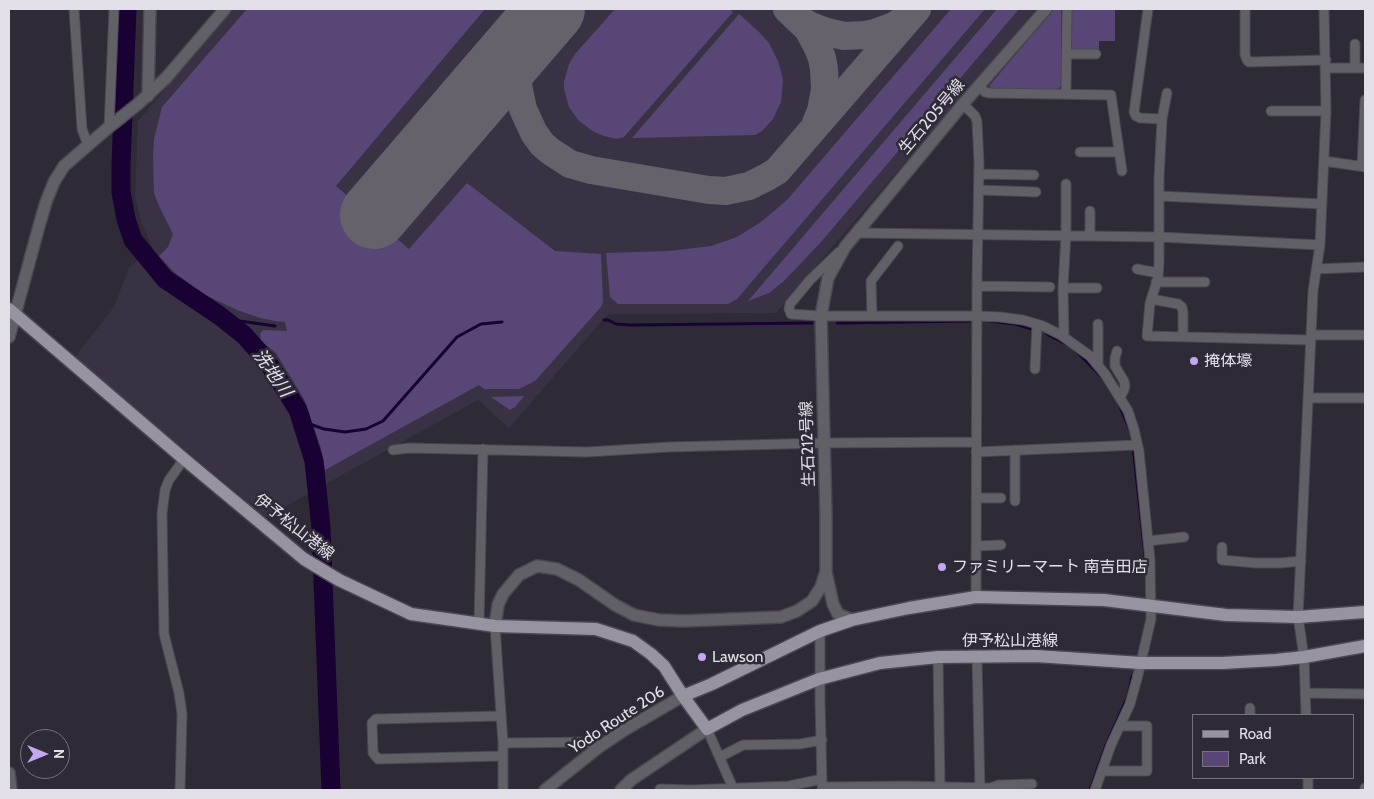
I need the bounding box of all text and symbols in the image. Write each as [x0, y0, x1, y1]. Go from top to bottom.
street label: 生石205号線 [895, 76, 969, 158]
water label: 洗地川 [248, 345, 296, 401]
place label: 掩体壕 [1204, 351, 1252, 371]
marker: 掩体壕 [1188, 355, 1200, 367]
street label: 生石212号線 [797, 401, 819, 487]
street label: 伊予松山港線 [250, 490, 338, 564]
place label: ファミリーマート 南吉田店 [952, 557, 1148, 577]
marker: ファミリーマート 南吉田店 [936, 561, 948, 573]
street label: 伊予松山港線 [962, 631, 1058, 651]
place label: Lawson [712, 647, 763, 667]
marker: Lawson [696, 651, 708, 663]
street label: Yodo Route 206 [566, 682, 668, 758]
legend [1192, 714, 1354, 779]
text: Road [1239, 725, 1272, 743]
north arrow [20, 729, 70, 779]
text: N [50, 749, 68, 759]
text: Park [1239, 750, 1266, 768]

